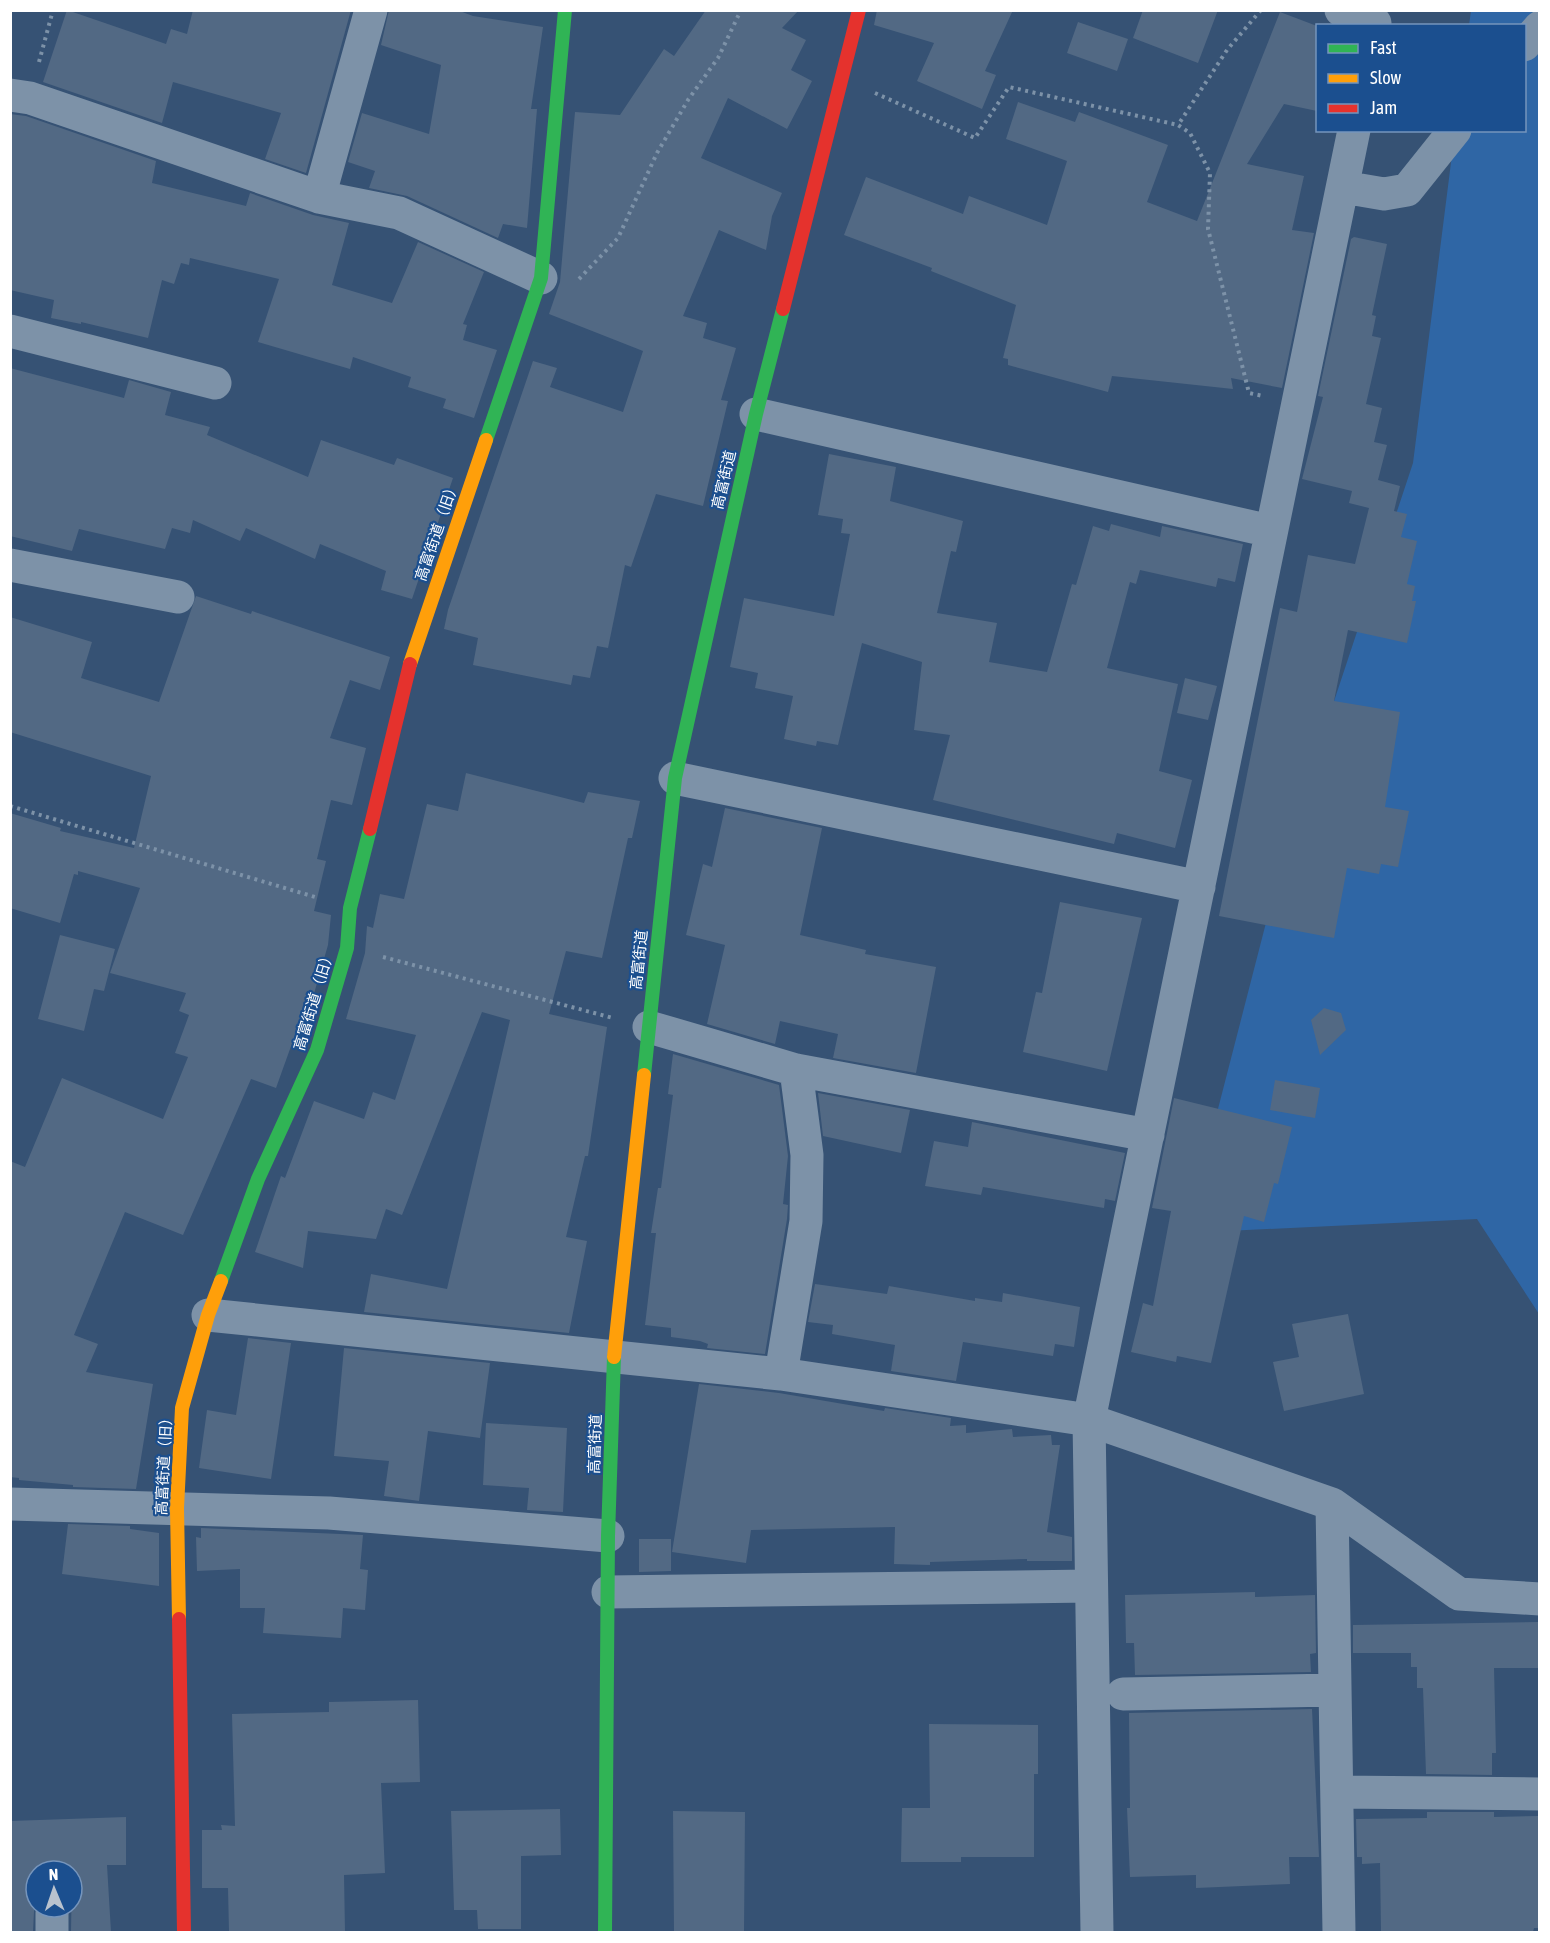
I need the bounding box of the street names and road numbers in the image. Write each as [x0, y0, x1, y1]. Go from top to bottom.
street label: 高富街道 [708, 449, 739, 511]
street label: 高富街道（旧） [411, 478, 462, 583]
street label: 高富街道 [627, 929, 650, 991]
street label: 高富街道（旧） [290, 947, 337, 1053]
street label: 高富街道（旧） [152, 1410, 175, 1516]
street label: 高富街道 [585, 1414, 604, 1474]

